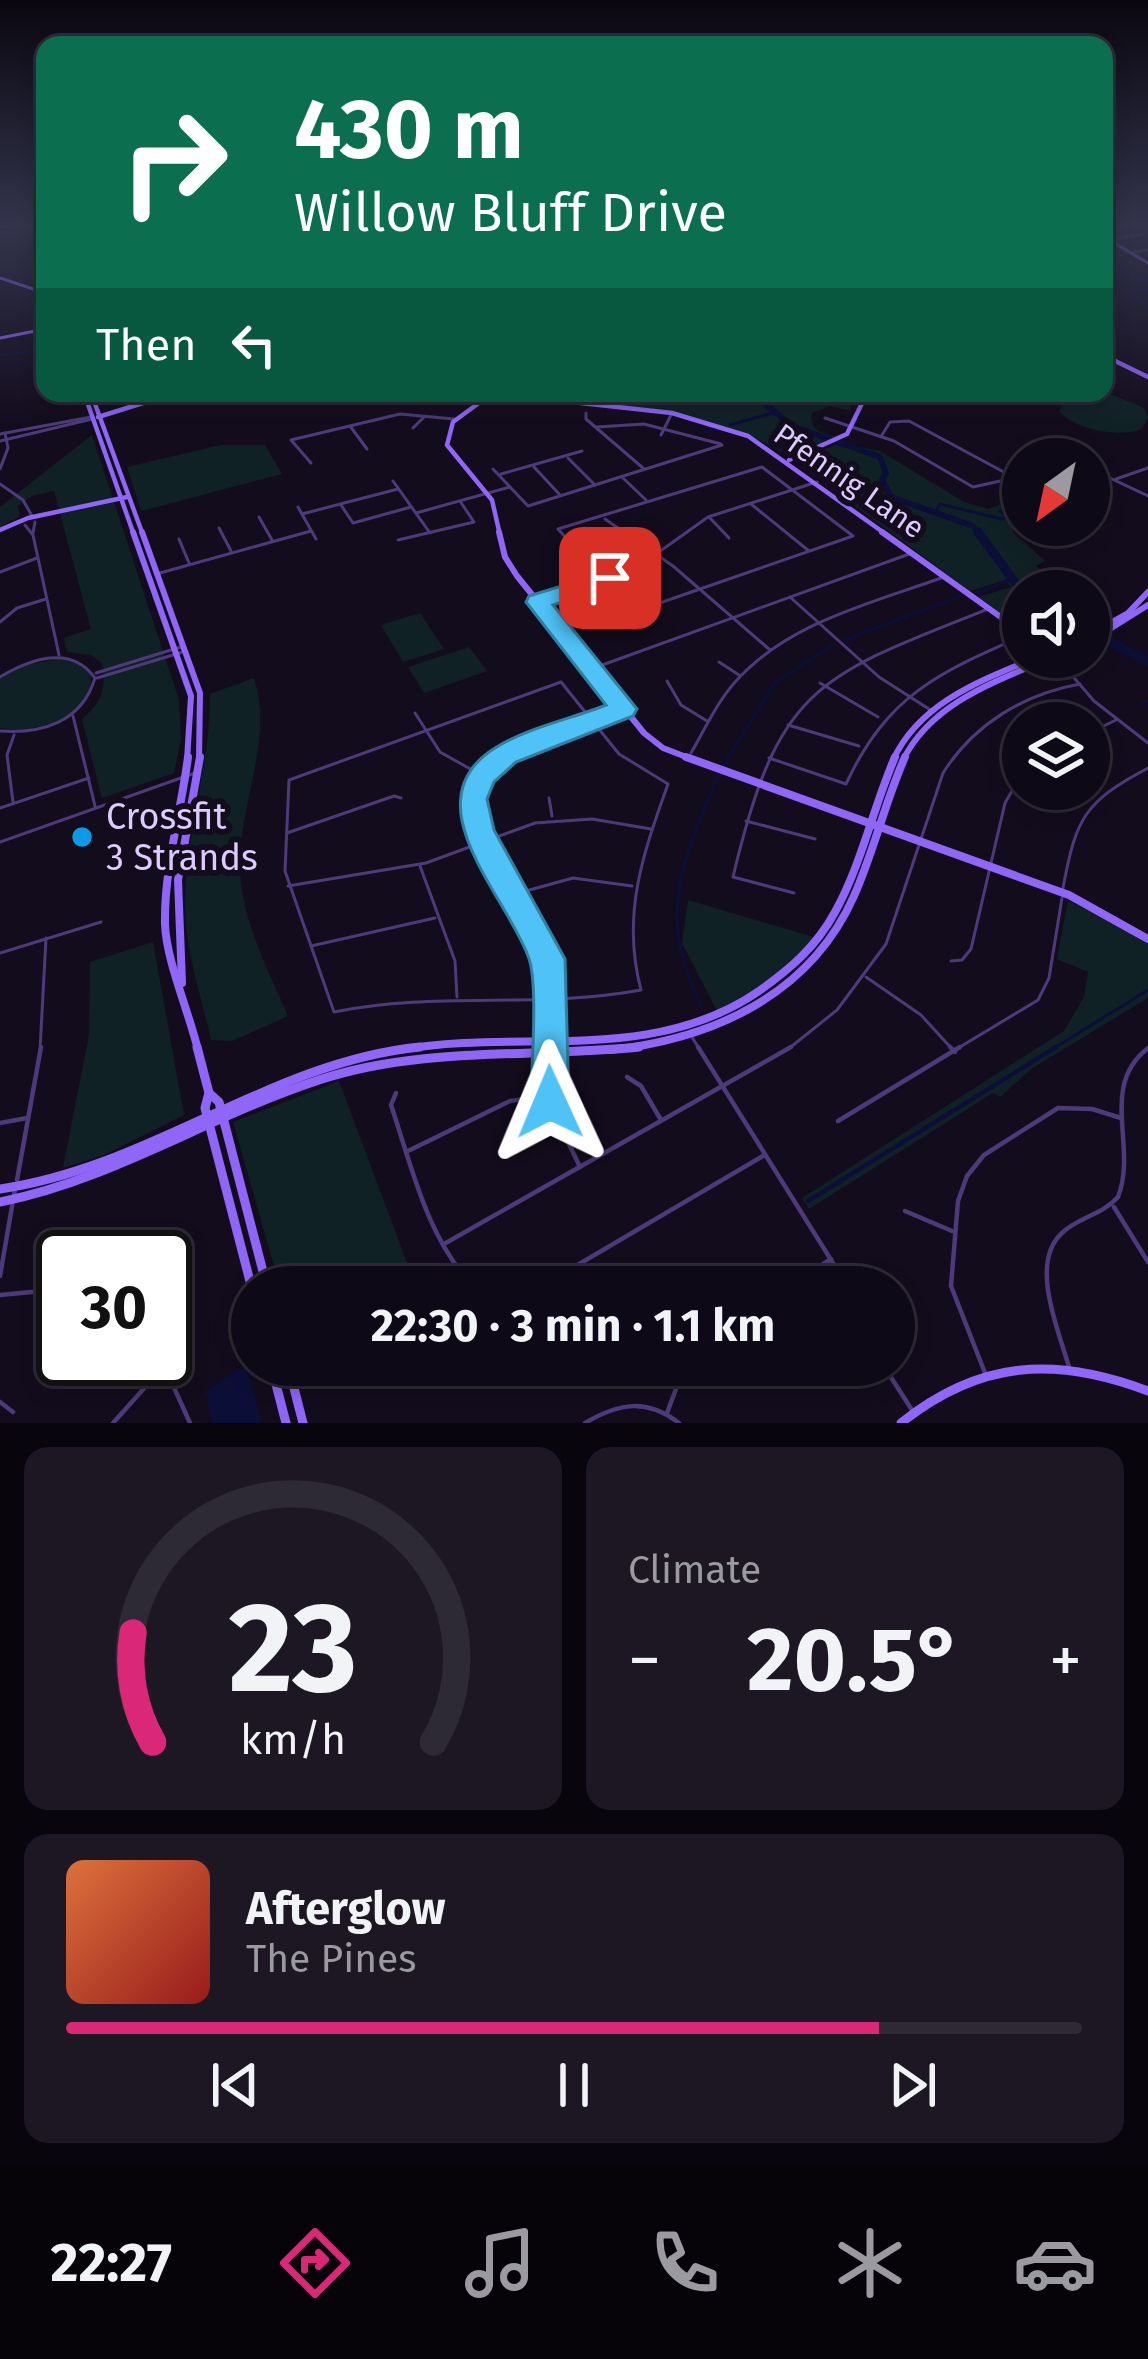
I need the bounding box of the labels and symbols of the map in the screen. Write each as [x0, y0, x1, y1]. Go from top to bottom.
street label: Pfennig Lane [767, 416, 931, 546]
north arrow [1002, 438, 1110, 546]
pin [559, 527, 661, 629]
place label: Crossfit 3 Strands [106, 795, 258, 880]
marker: Crossfit 3 Strands [69, 824, 95, 850]
position arrow [487, 1039, 613, 1165]
speed limit sign: 30 [36, 1230, 192, 1386]

